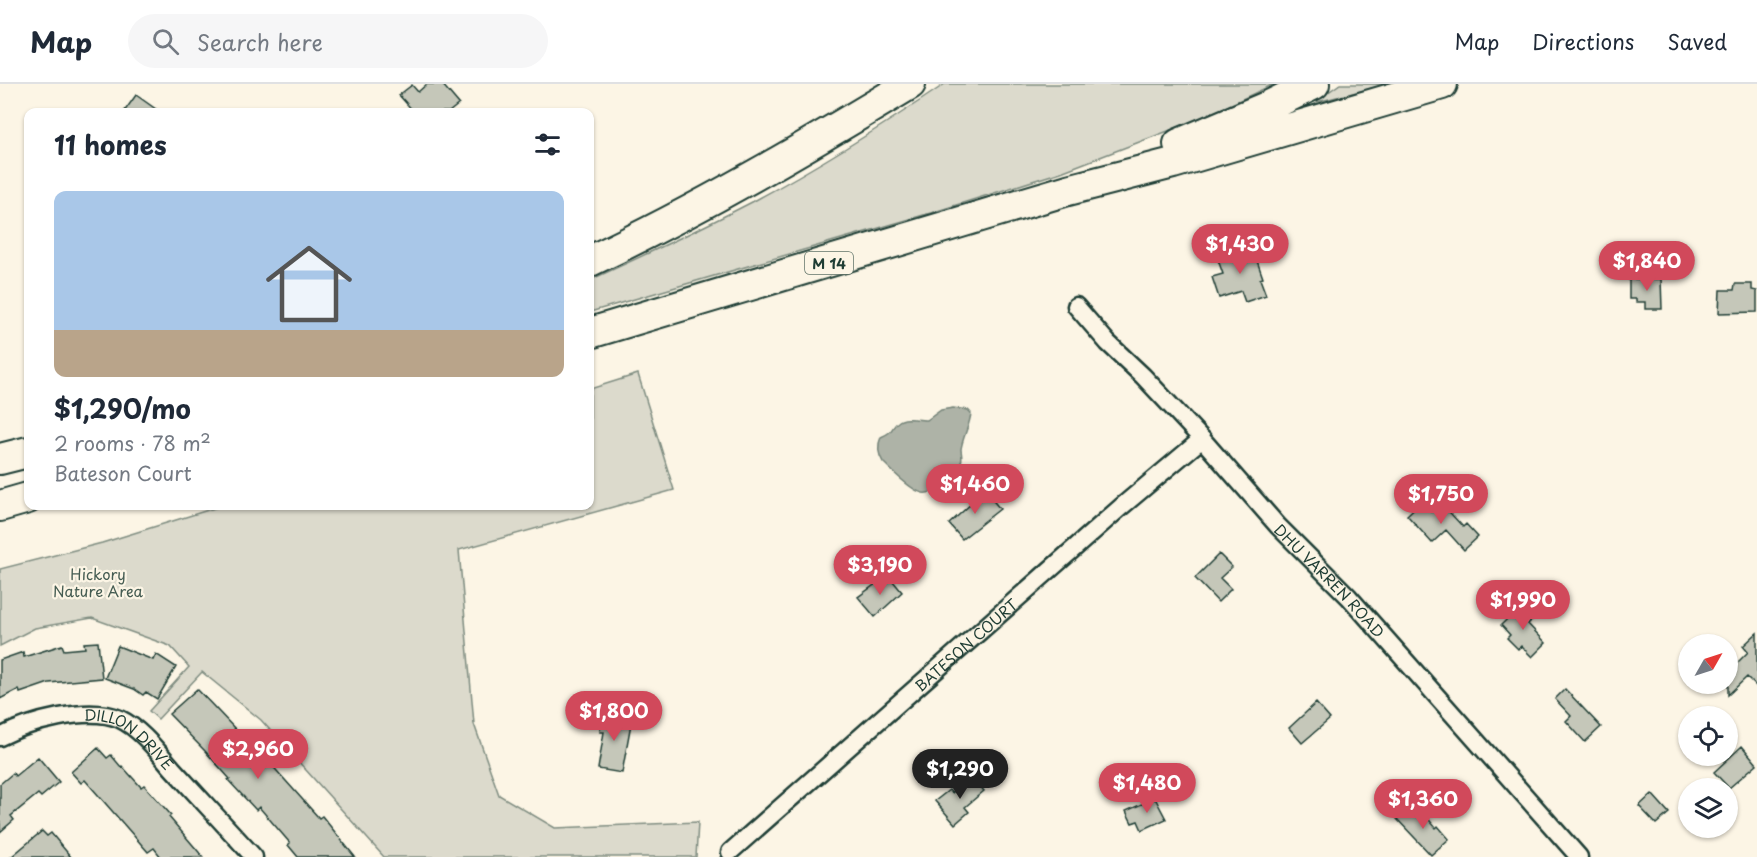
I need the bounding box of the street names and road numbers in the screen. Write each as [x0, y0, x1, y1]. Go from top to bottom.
road number: M 14 [805, 252, 853, 274]
street label: DHU VARREN ROAD [1270, 518, 1391, 642]
street label: BATESON COURT [909, 592, 1023, 696]
street label: DILLON DRIVE [84, 702, 180, 774]

